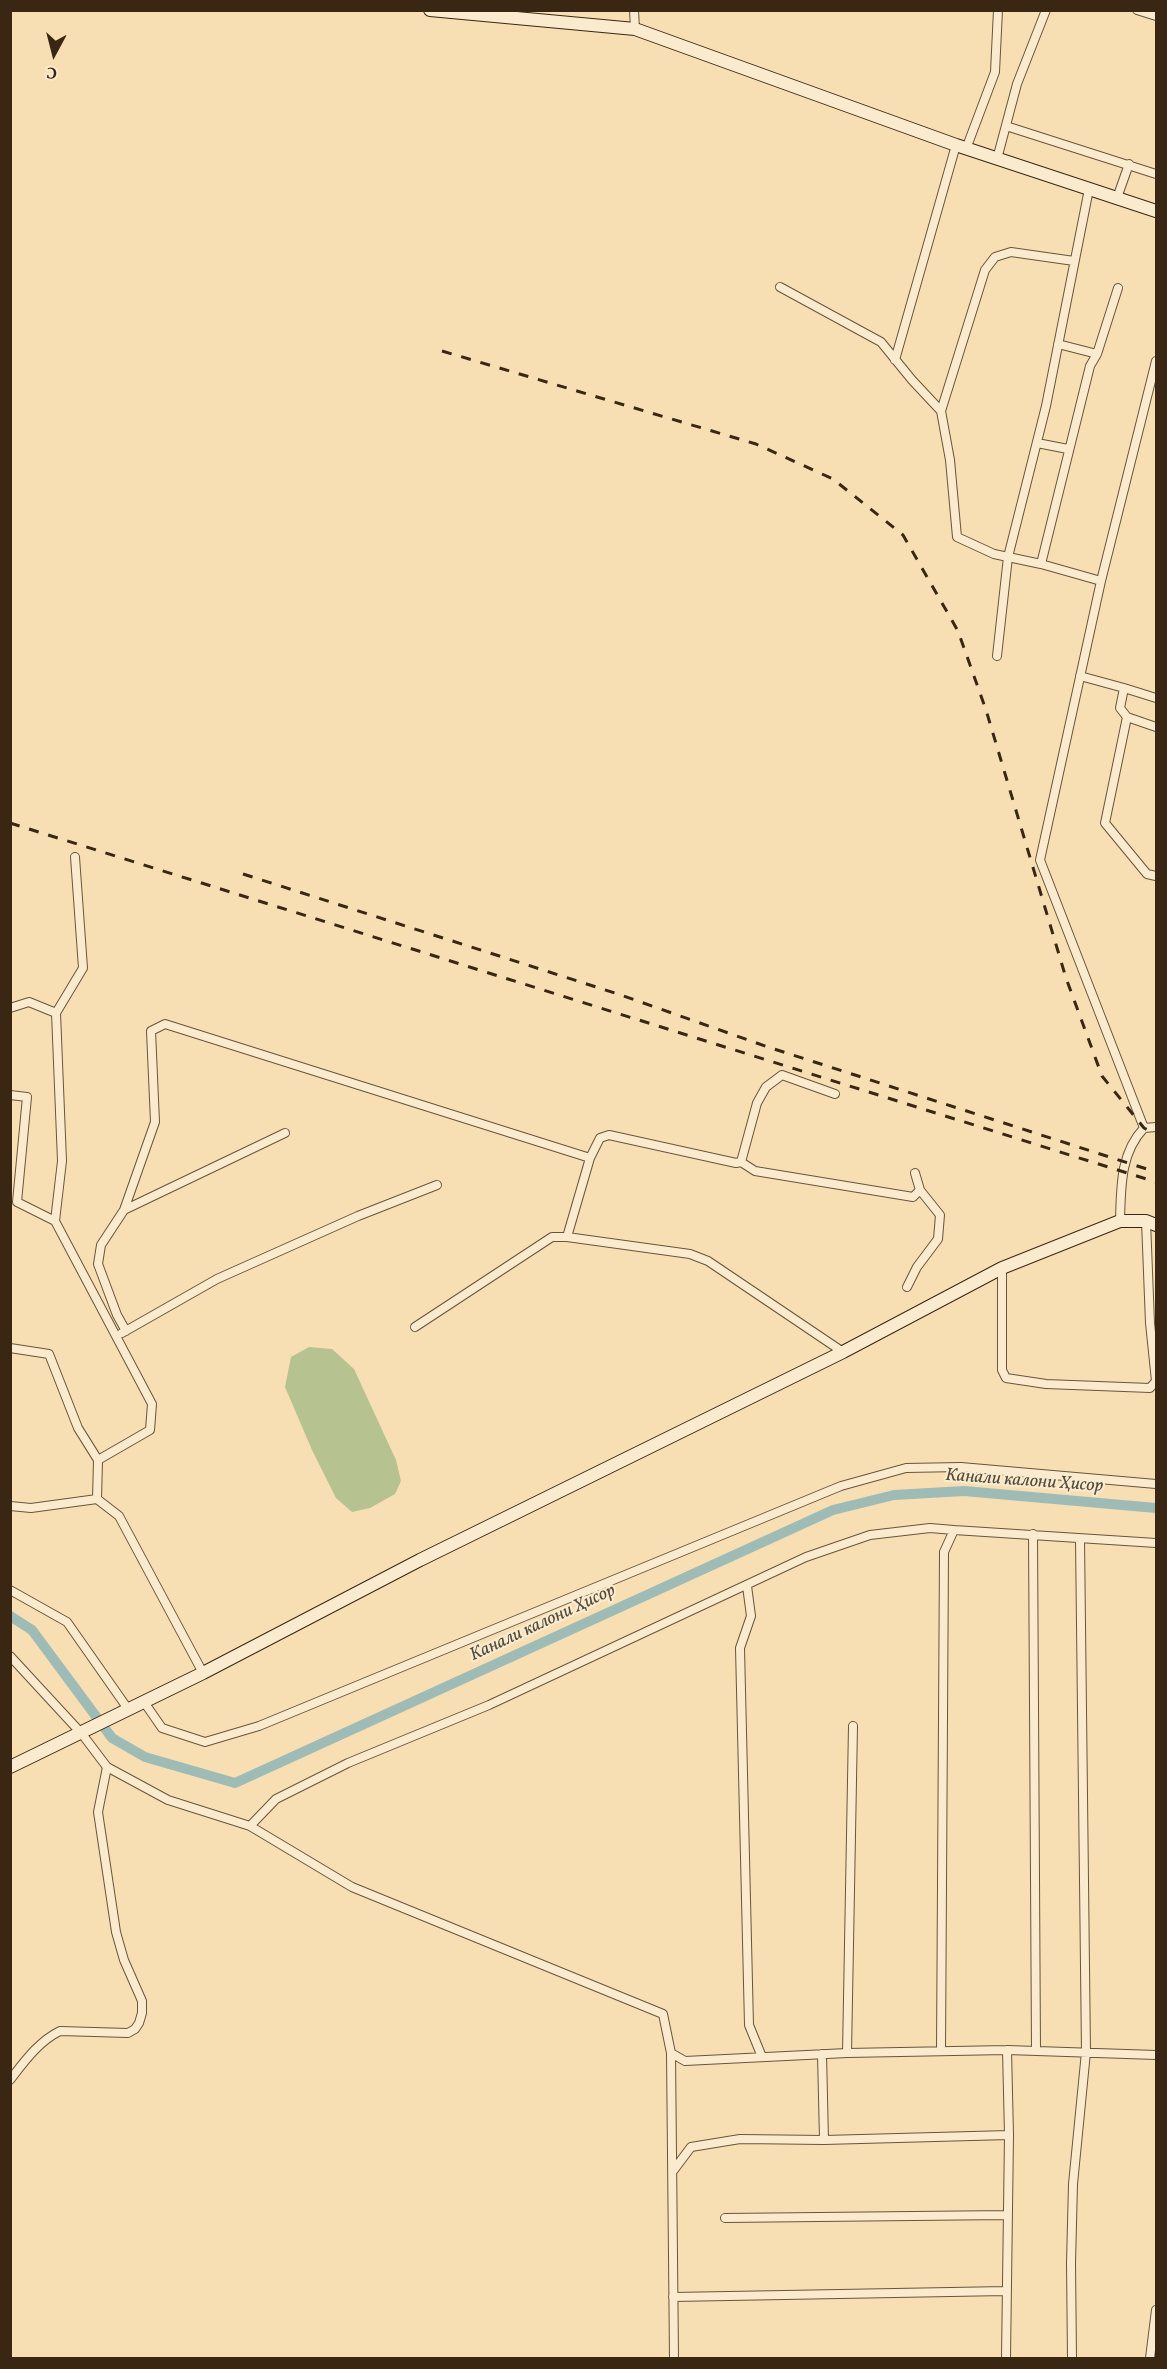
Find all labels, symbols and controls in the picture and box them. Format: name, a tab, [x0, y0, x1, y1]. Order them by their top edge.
north arrow	[24, 24, 84, 84]
text: С	[45, 60, 58, 83]
water label: Канали калони Ҳисор	[944, 1466, 1104, 1498]
water label: Канали калони Ҳисор	[467, 1581, 619, 1667]

